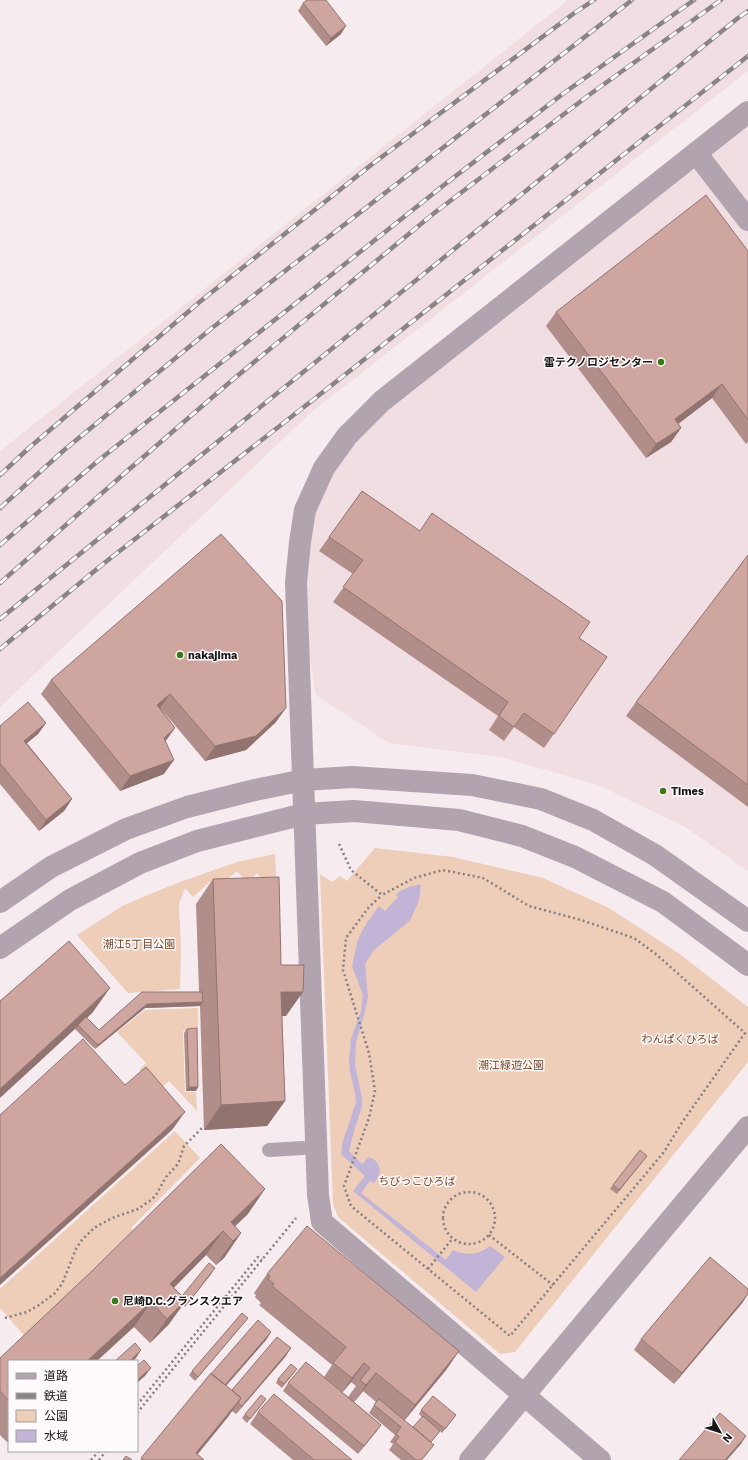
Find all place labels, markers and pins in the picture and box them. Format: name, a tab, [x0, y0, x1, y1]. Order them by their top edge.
place label: 雷テクノロジセンター	[544, 356, 653, 369]
marker: 雷テクノロジセンター	[656, 357, 666, 367]
place label: nakajima	[188, 649, 238, 662]
marker: nakajima	[175, 650, 185, 660]
place label: Times	[671, 785, 704, 798]
marker: Times	[658, 786, 668, 796]
place label: 尼崎D.C.グランスクエア	[123, 1295, 243, 1308]
marker: 尼崎D.C.グランスクエア	[110, 1296, 120, 1306]

